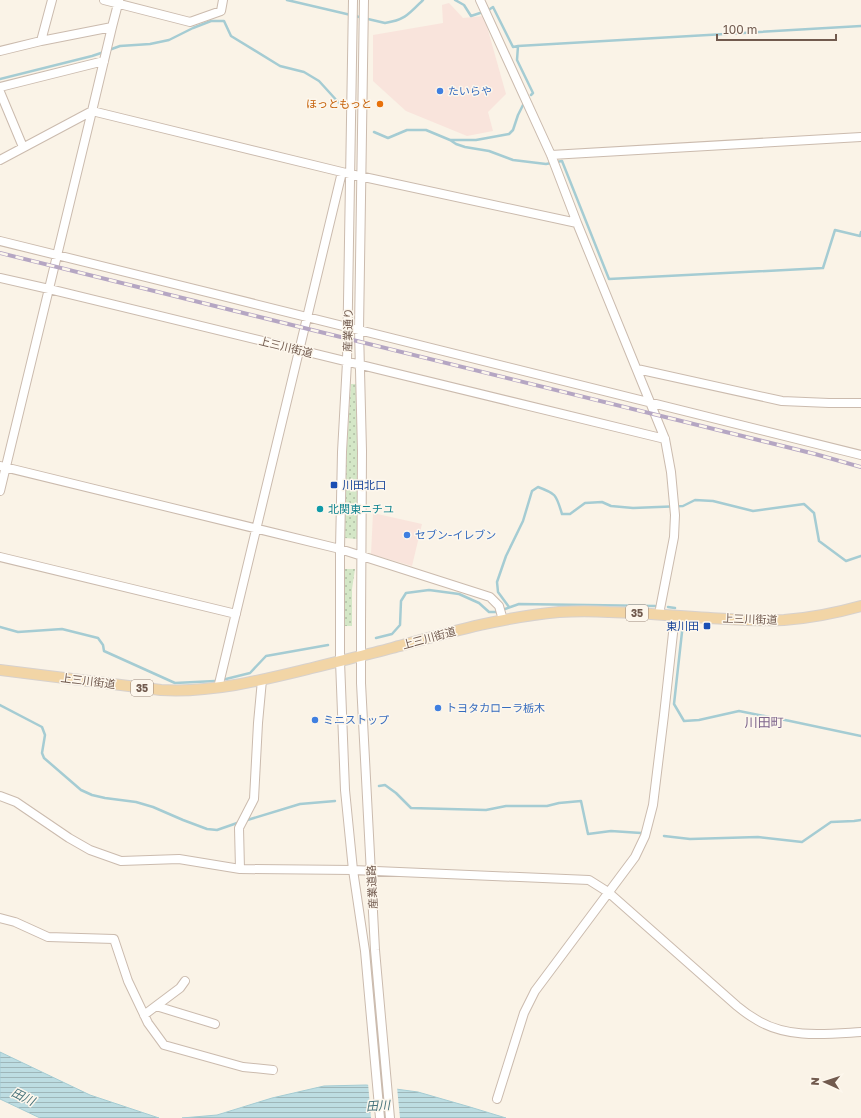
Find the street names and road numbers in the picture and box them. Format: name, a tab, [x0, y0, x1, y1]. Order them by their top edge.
street label: 産業通り	[341, 308, 354, 352]
street label: 上三川街道	[258, 334, 314, 359]
road number: 35	[626, 605, 648, 621]
street label: 上三川街道	[722, 611, 778, 626]
street label: 上三川街道	[401, 624, 457, 651]
street label: 上三川街道	[60, 671, 116, 690]
road number: 35	[131, 680, 153, 696]
street label: 産業道路	[364, 865, 379, 909]

